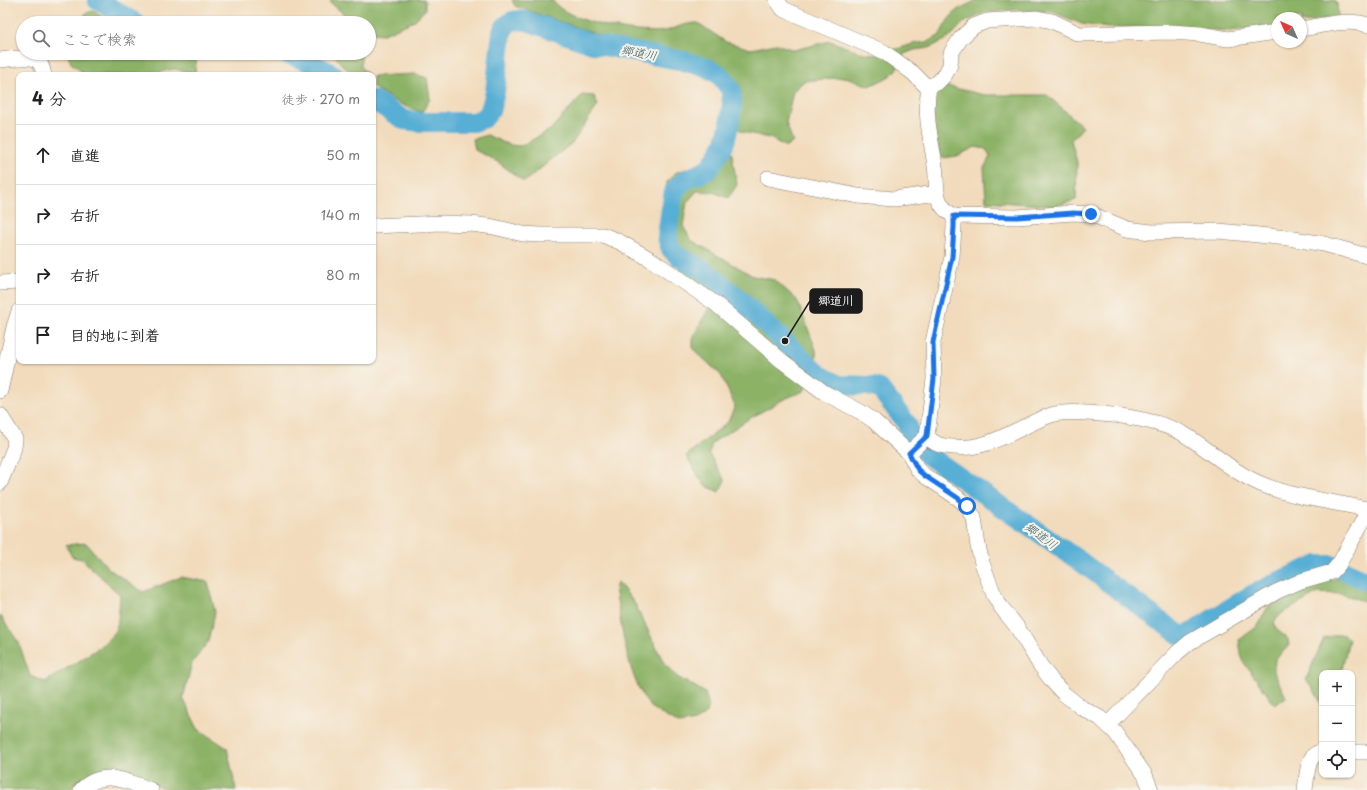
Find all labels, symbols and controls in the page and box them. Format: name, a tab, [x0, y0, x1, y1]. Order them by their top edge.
north arrow	[1271, 12, 1307, 48]
search box	[16, 16, 376, 60]
icon: search	[30, 27, 52, 49]
text: ここで検索	[62, 27, 137, 50]
water label: 郷道川	[620, 40, 659, 64]
text: 4 分	[32, 85, 66, 111]
text: 徒歩 · 270 m	[282, 89, 360, 108]
text: 直進	[70, 143, 100, 166]
icon: ahead	[32, 144, 54, 166]
text: 50 m	[326, 145, 360, 164]
text: 右折	[70, 203, 100, 226]
icon: right	[32, 204, 54, 226]
text: 140 m	[321, 205, 360, 224]
route end	[1082, 205, 1100, 223]
text: 右折	[70, 263, 100, 286]
icon: right	[32, 264, 54, 286]
text: 80 m	[326, 265, 360, 284]
callout: 郷道川	[810, 289, 862, 313]
text: 郷道川	[818, 291, 854, 309]
text: 目的地に到着	[70, 323, 160, 346]
icon: arrive	[32, 324, 54, 346]
route start	[958, 497, 976, 515]
water label: 郷道川	[1022, 517, 1061, 553]
map controls	[1319, 670, 1355, 778]
button: +	[1319, 670, 1355, 706]
button: −	[1319, 706, 1355, 742]
button: locate	[1319, 742, 1355, 778]

